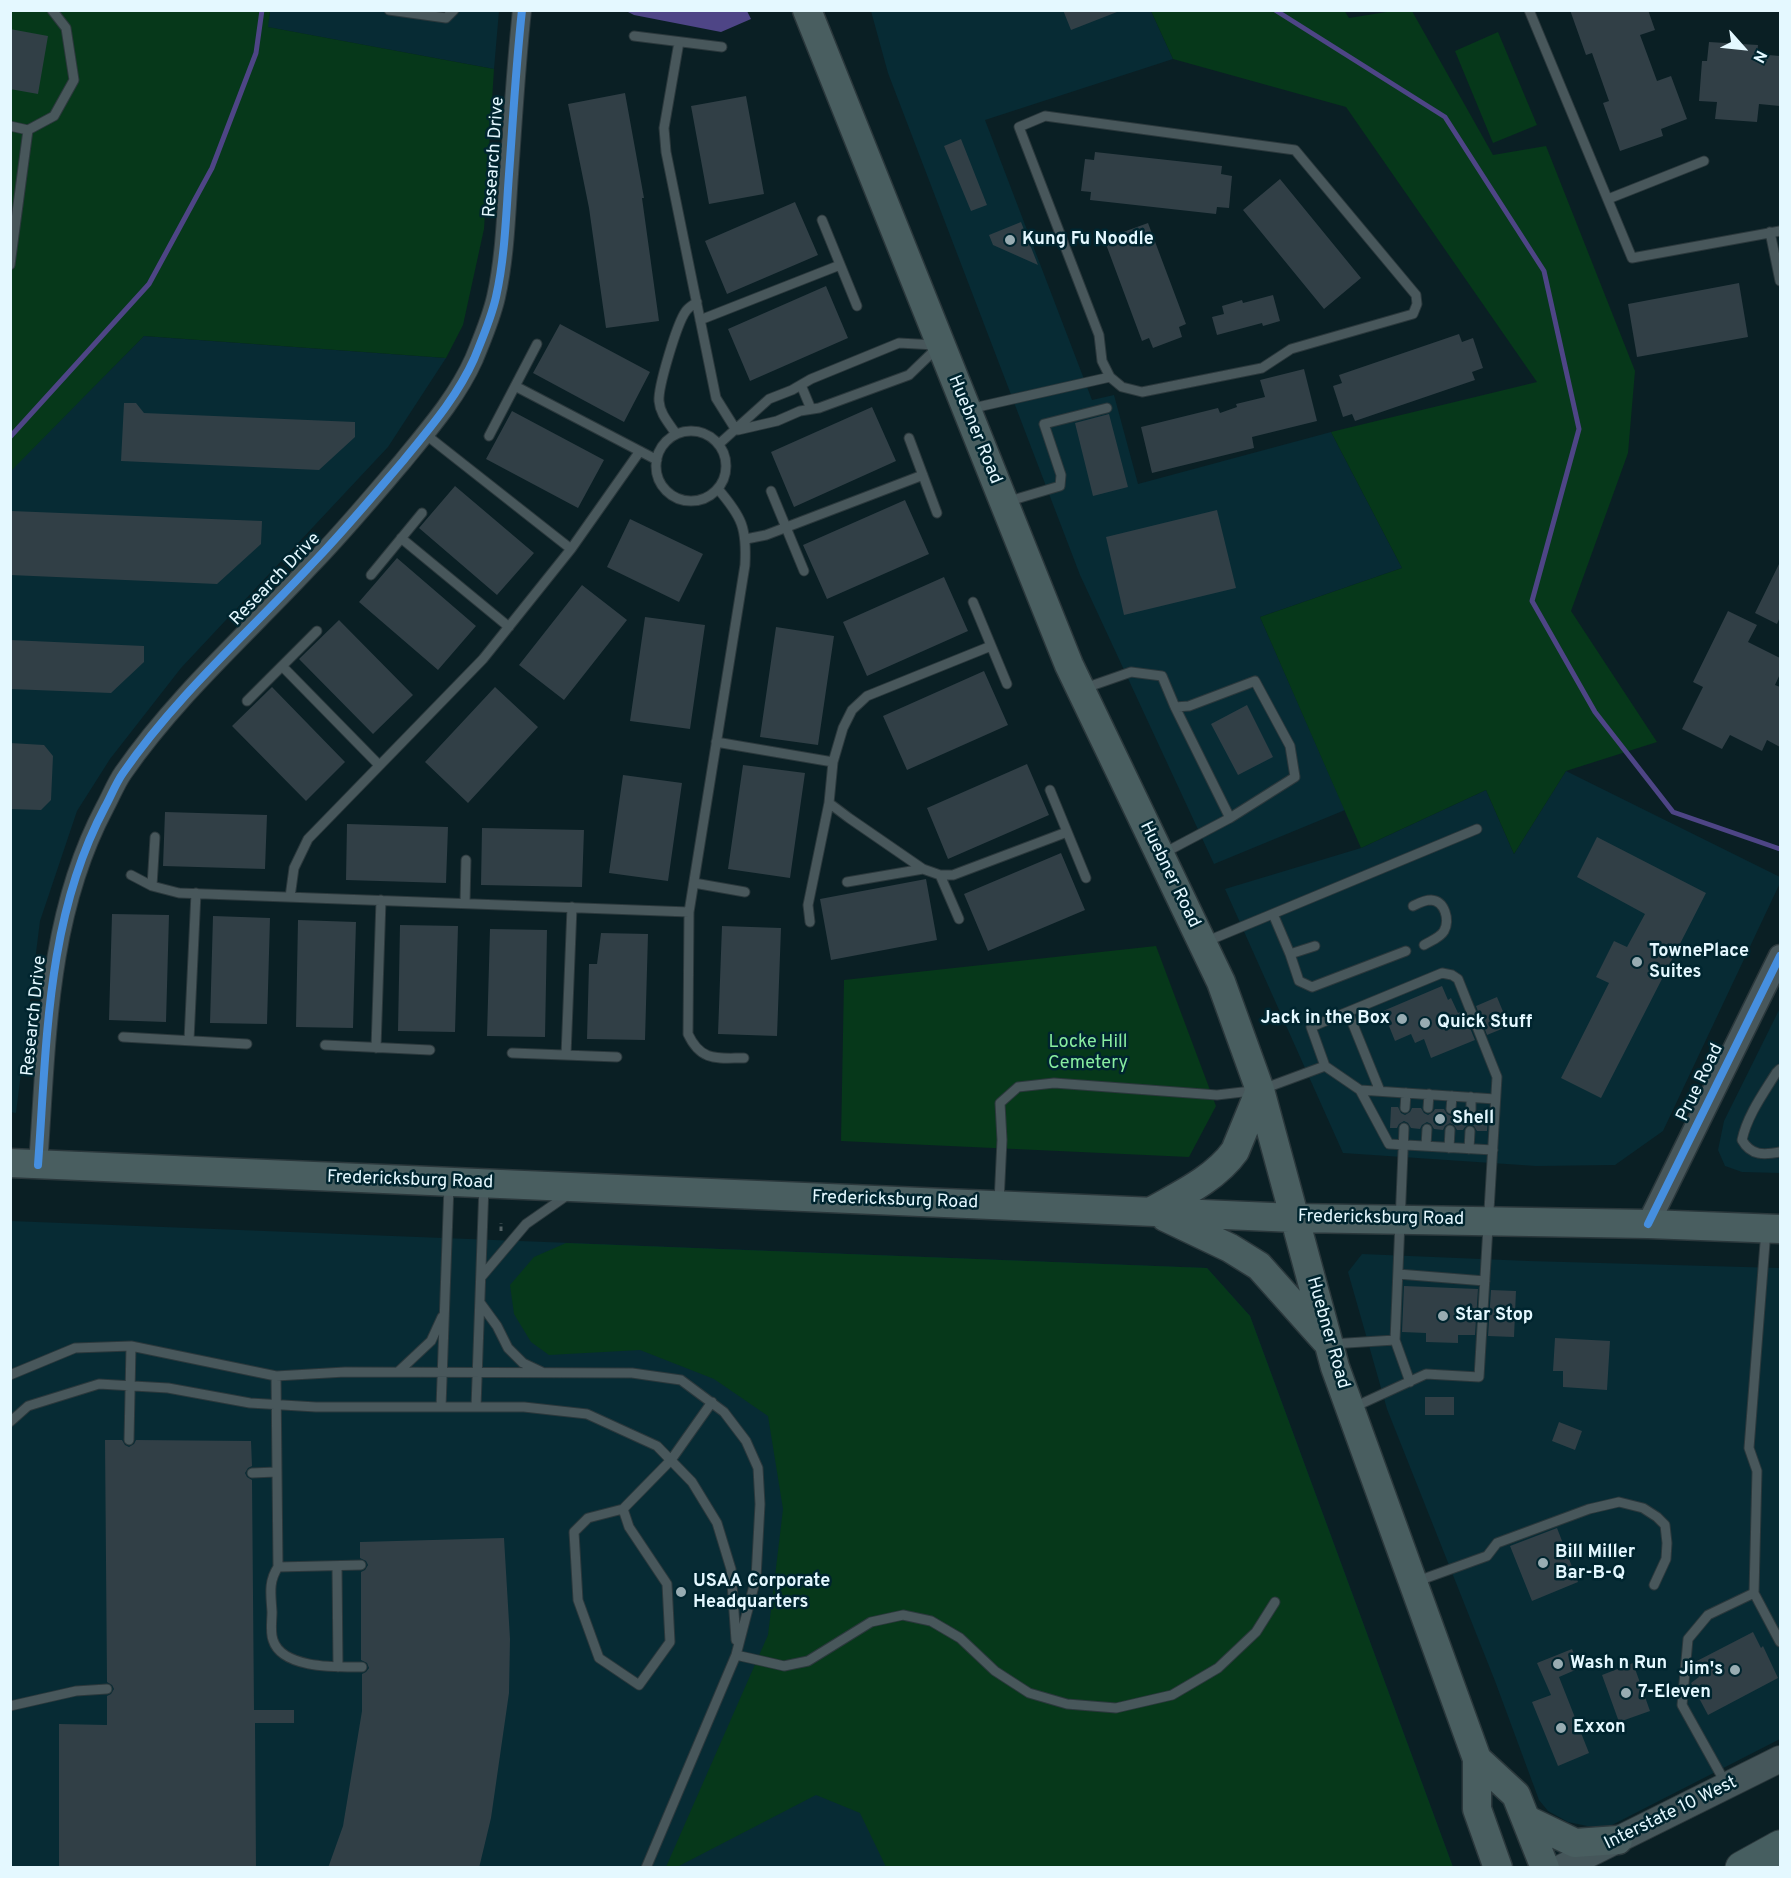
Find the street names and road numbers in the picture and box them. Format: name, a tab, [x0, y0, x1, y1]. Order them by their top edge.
street label: Research Drive	[480, 96, 510, 218]
street label: Huebner Road	[942, 372, 1006, 488]
street label: Research Drive	[226, 529, 326, 631]
street label: Huebner Road	[1134, 818, 1204, 932]
street label: Research Drive	[18, 955, 52, 1077]
street label: Prue Road	[1673, 1041, 1729, 1125]
street label: Fredericksburg Road	[326, 1167, 494, 1195]
street label: Fredericksburg Road	[811, 1187, 979, 1215]
street label: Fredericksburg Road	[1298, 1207, 1464, 1231]
street label: Huebner Road	[1301, 1274, 1353, 1392]
street label: Interstate 10 West	[1601, 1773, 1741, 1855]

